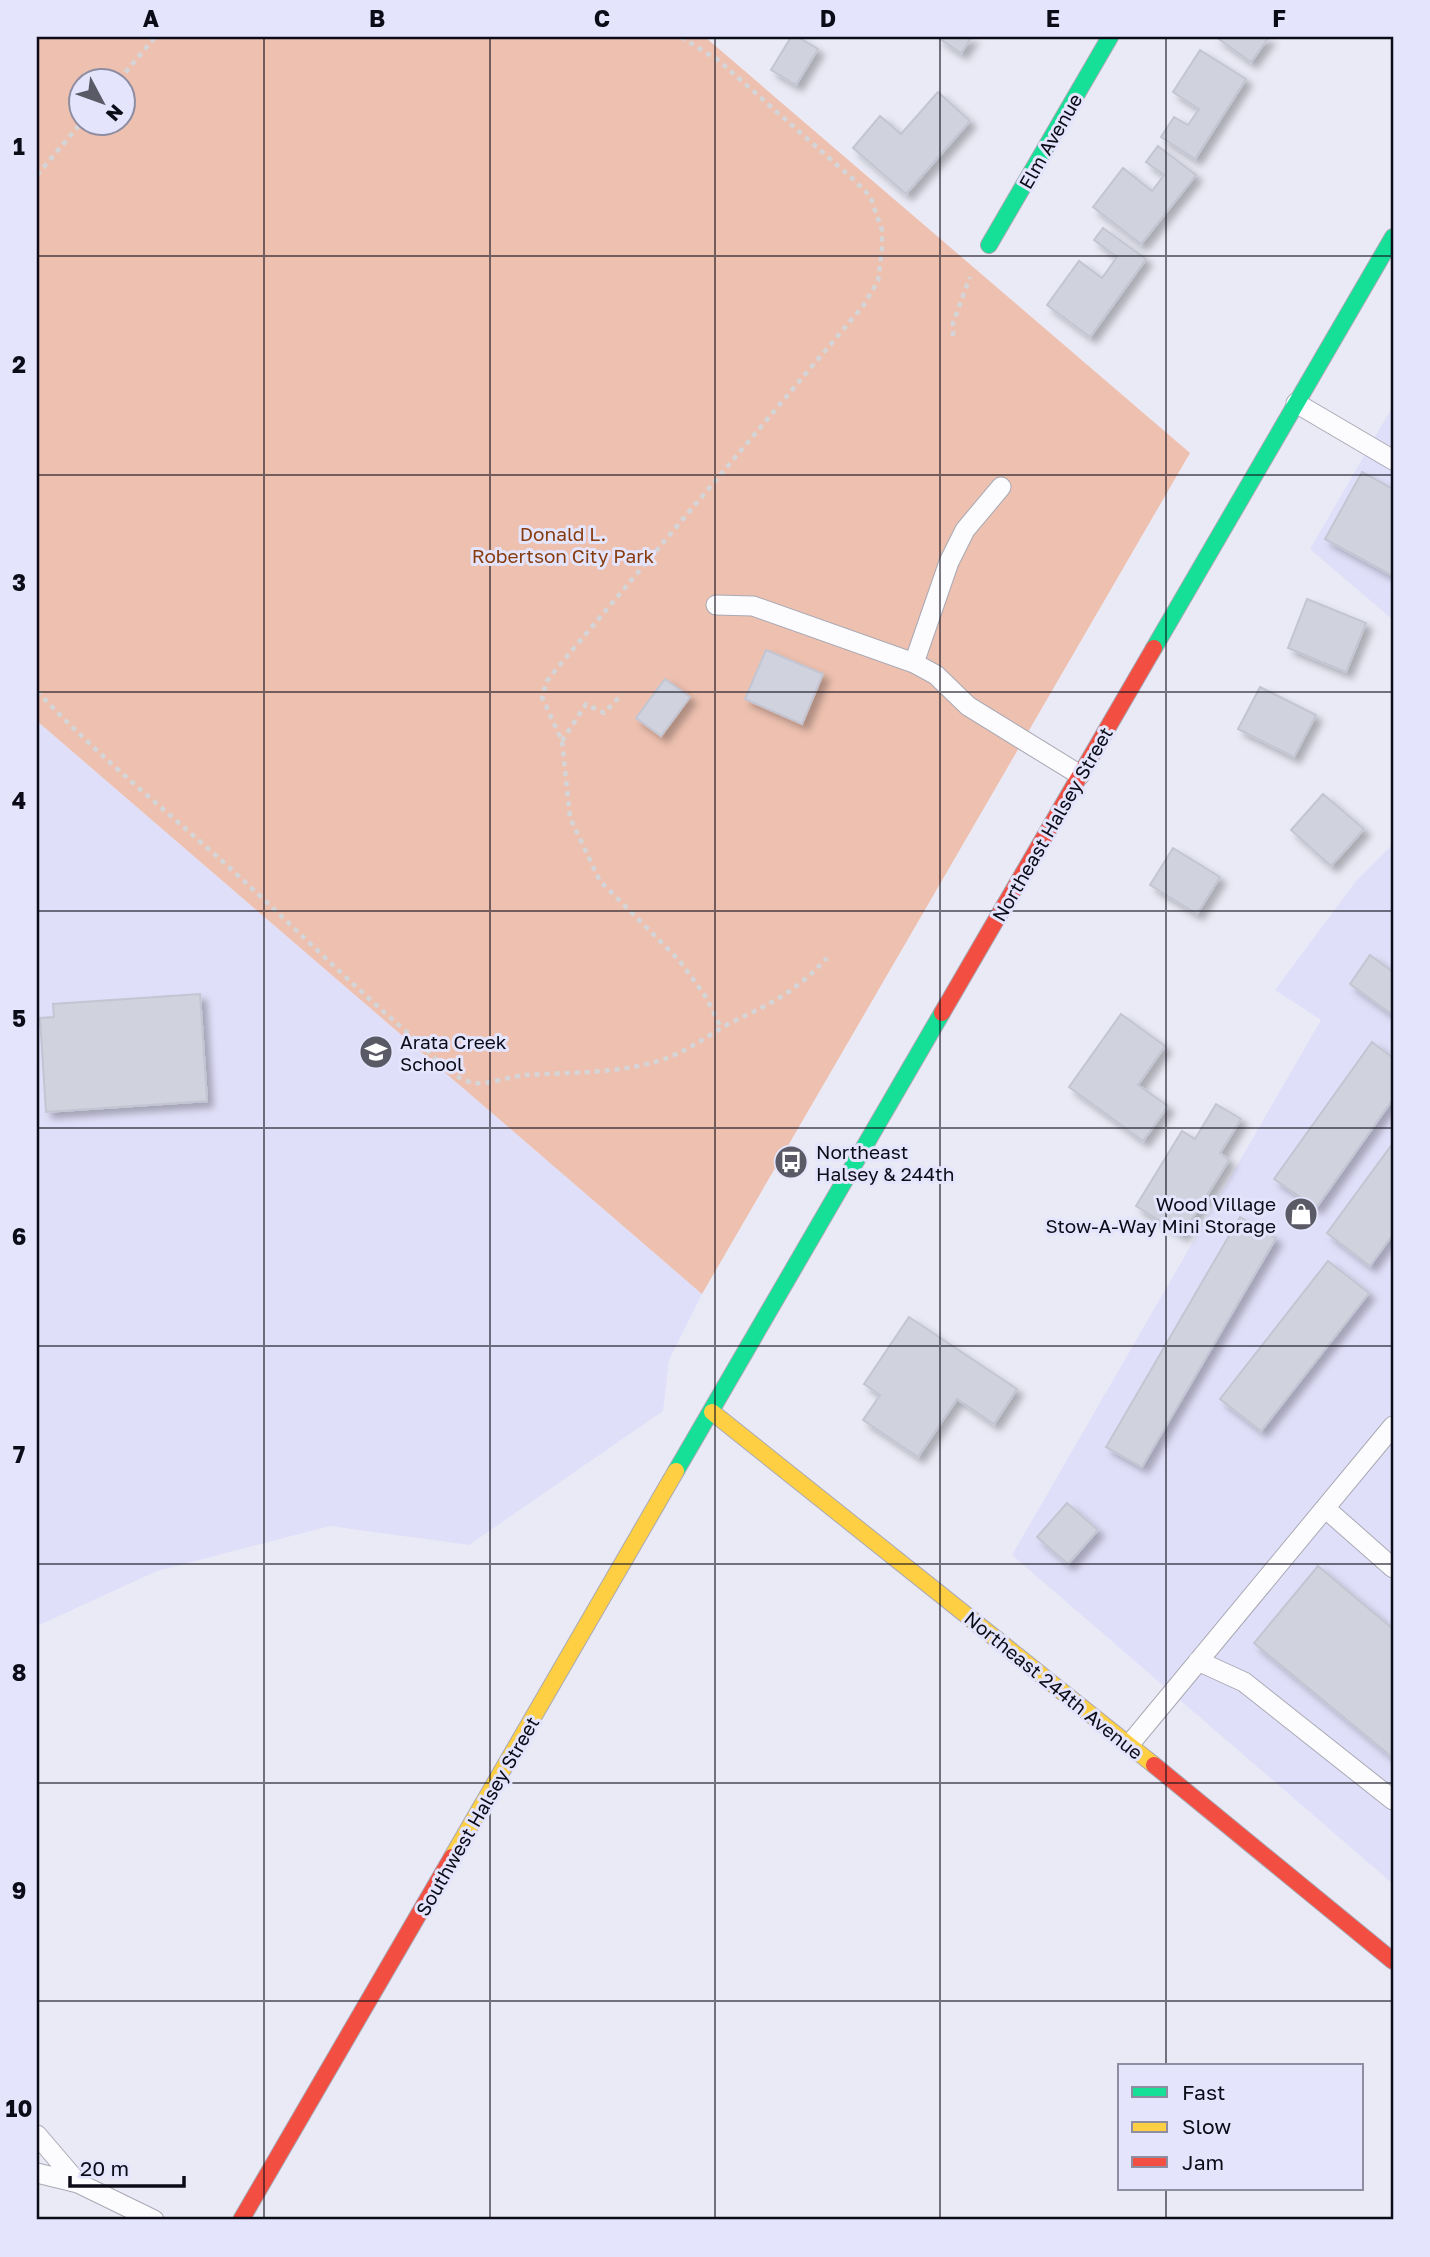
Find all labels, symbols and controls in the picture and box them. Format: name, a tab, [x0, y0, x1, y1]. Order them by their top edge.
text: A	[143, 4, 160, 32]
text: B	[369, 4, 385, 32]
text: C	[594, 4, 610, 32]
text: D	[820, 4, 836, 32]
text: E	[1046, 4, 1060, 32]
text: F	[1272, 4, 1286, 32]
north arrow	[66, 66, 136, 136]
street label: Elm Avenue	[1013, 89, 1087, 193]
text: N	[102, 100, 129, 126]
text: 1	[13, 132, 25, 160]
text: 2	[12, 350, 26, 378]
park label: Donald L. Robertson City Park	[472, 522, 655, 567]
text: 3	[12, 568, 26, 596]
street label: Northeast Halsey Street	[987, 723, 1117, 925]
text: 4	[12, 786, 26, 814]
text: 5	[12, 1004, 26, 1032]
place label: Arata Creek School	[400, 1030, 507, 1075]
school or university icon: Arata Creek School	[357, 1033, 395, 1071]
place label: Northeast Halsey & 244th	[816, 1140, 954, 1185]
bus stop icon: Northeast Halsey & 244th	[772, 1143, 810, 1181]
place label: Wood Village Stow-A-Way Mini Storage	[1045, 1192, 1276, 1237]
shop icon: Wood Village Stow-A-Way Mini Storage	[1282, 1195, 1320, 1233]
text: 6	[12, 1222, 26, 1250]
text: 7	[13, 1440, 25, 1468]
street label: Northeast 244th Avenue	[960, 1606, 1148, 1764]
text: 8	[12, 1658, 26, 1686]
street label: Southwest Halsey Street	[410, 1712, 544, 1920]
text: 9	[12, 1876, 26, 1904]
legend	[1118, 2064, 1364, 2190]
text: Fast	[1182, 2079, 1225, 2105]
text: 10	[6, 2094, 32, 2122]
text: Slow	[1182, 2113, 1231, 2139]
scale bar	[70, 2145, 184, 2189]
text: Jam	[1182, 2149, 1224, 2175]
text: 20 m	[80, 2155, 129, 2181]

